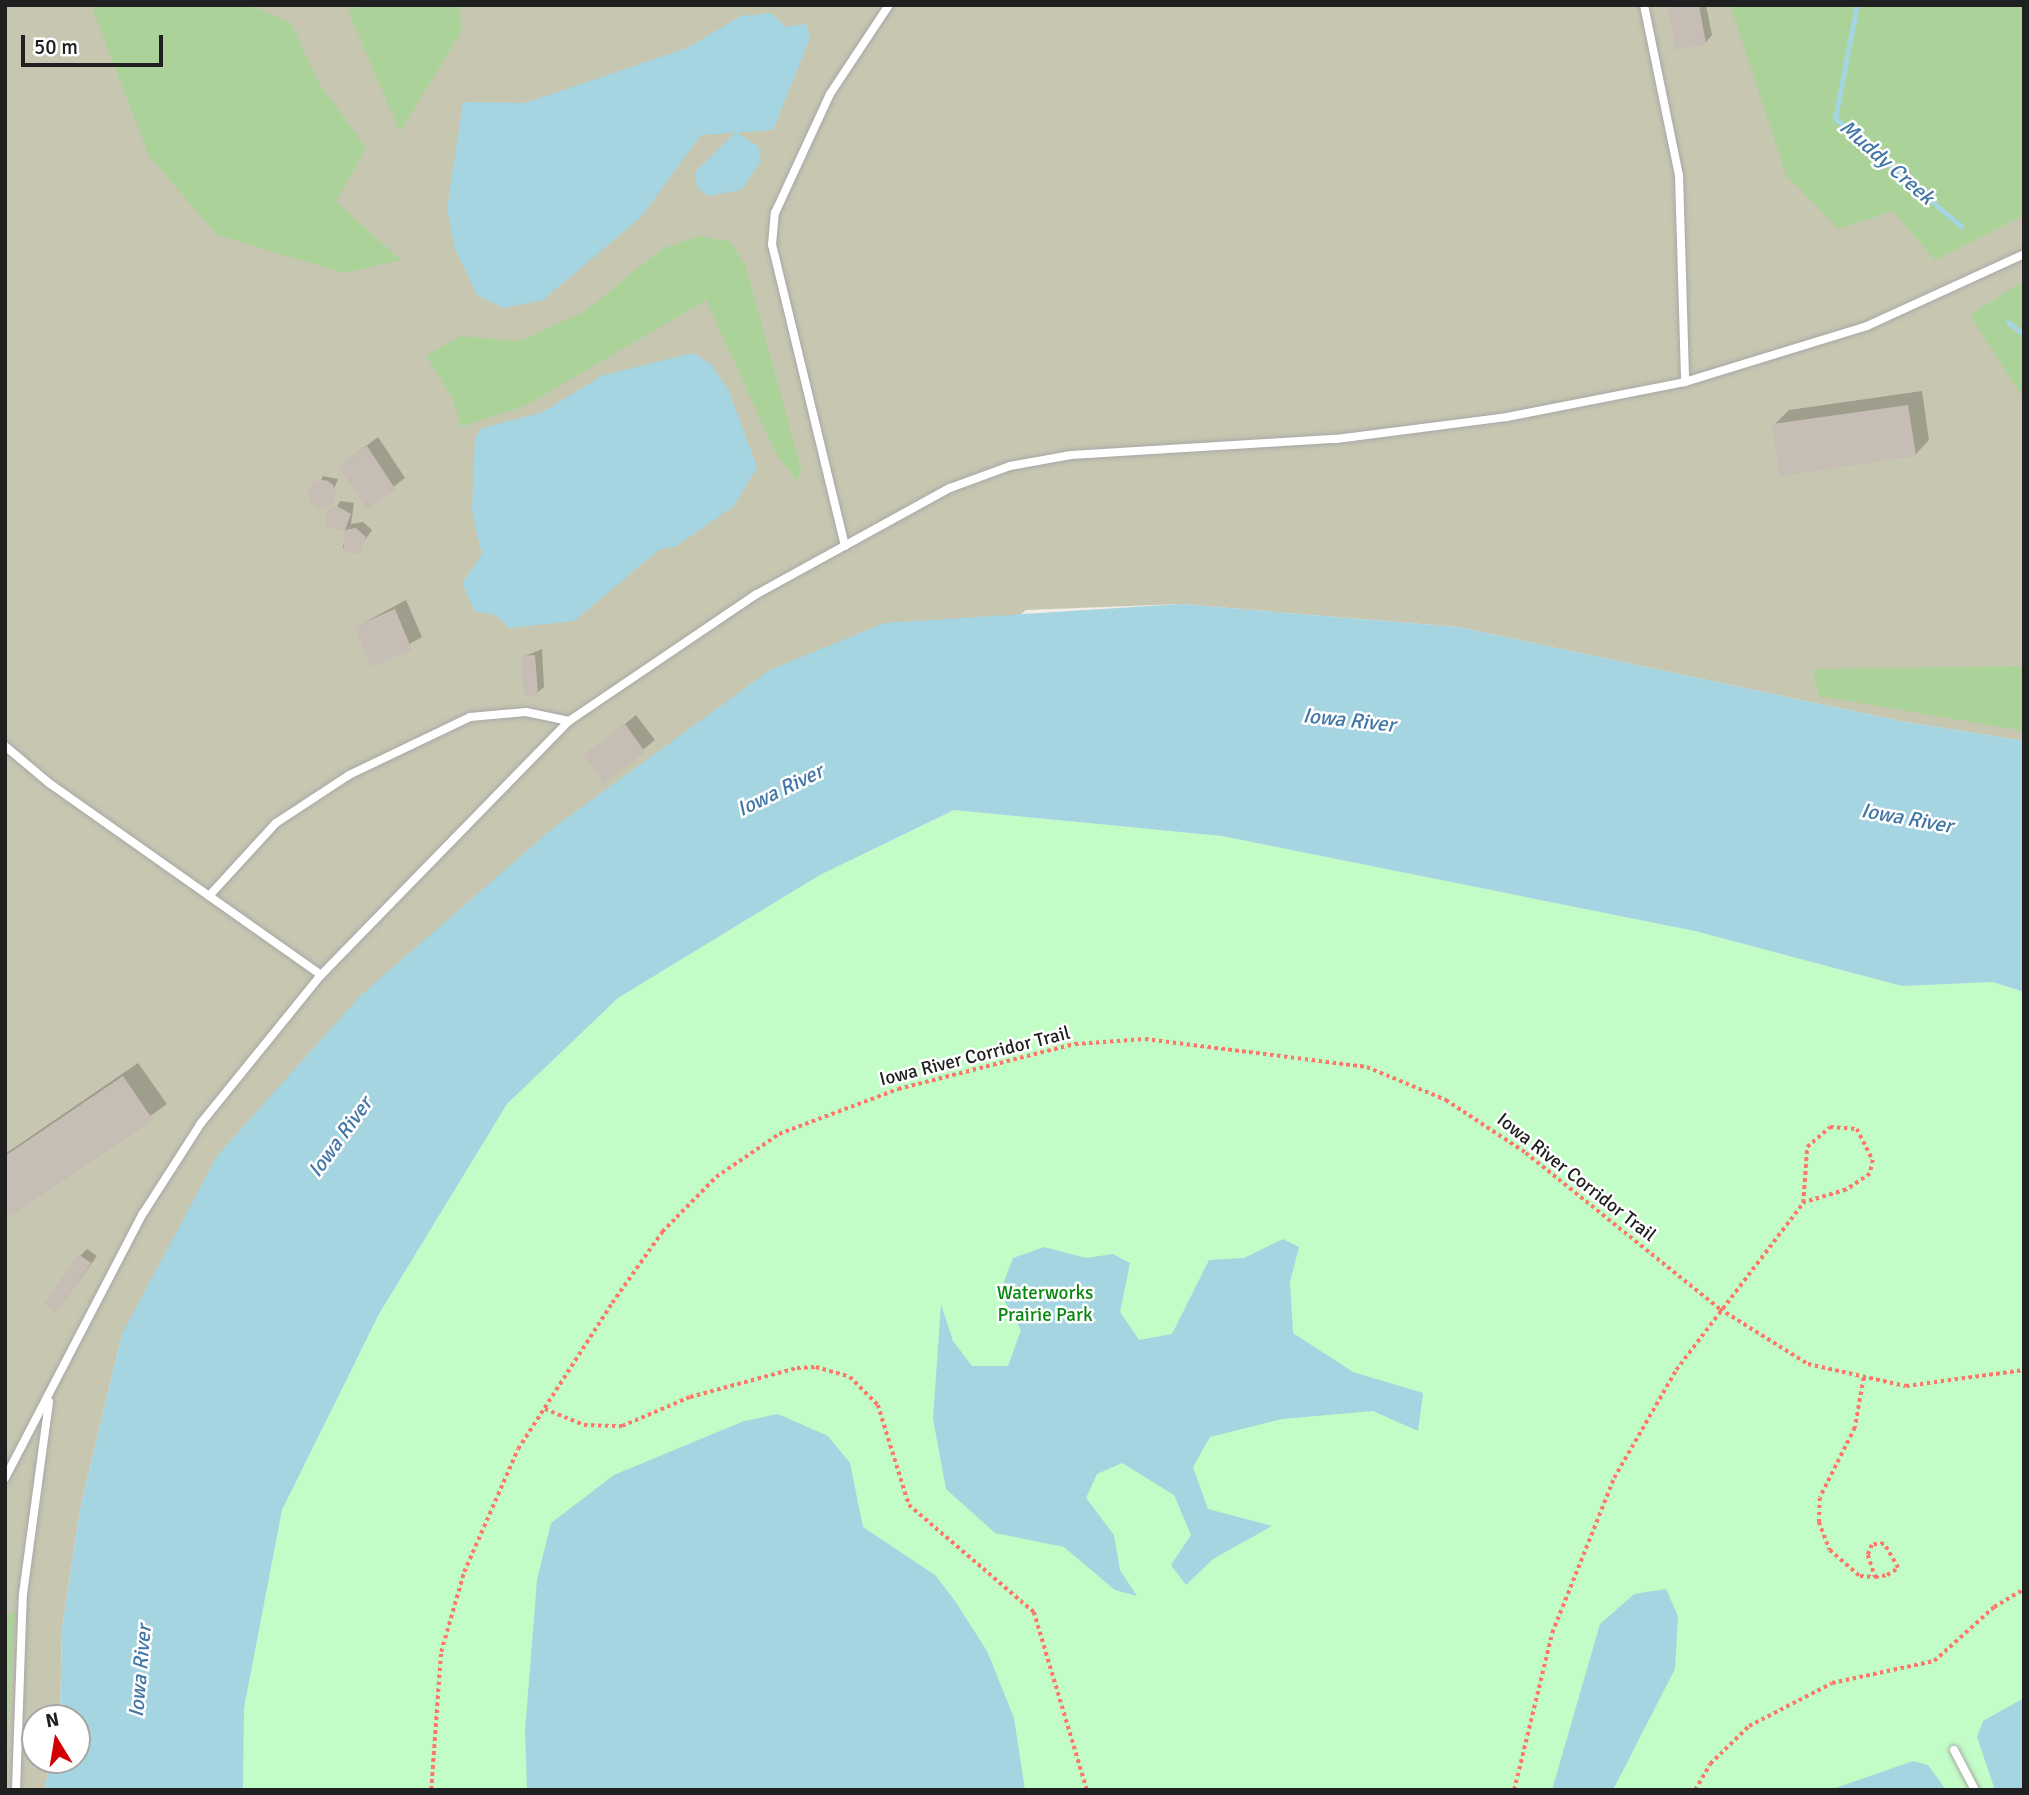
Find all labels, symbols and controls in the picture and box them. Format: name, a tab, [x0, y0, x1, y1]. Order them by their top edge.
scale bar	[24, 21, 166, 65]
text: 50 m	[34, 34, 78, 60]
water label: Muddy Creek	[1835, 114, 1939, 210]
water label: Iowa River	[1302, 703, 1396, 737]
water label: Iowa River	[733, 758, 827, 822]
water label: Iowa River	[1859, 798, 1955, 838]
street label: Iowa River Corridor Trail	[877, 1022, 1073, 1092]
water label: Iowa River	[303, 1092, 377, 1182]
street label: Iowa River Corridor Trail	[1492, 1109, 1660, 1247]
park label: Waterworks Prairie Park	[997, 1283, 1093, 1327]
water label: Iowa River	[123, 1624, 157, 1718]
north arrow	[21, 1704, 91, 1774]
text: N	[44, 1707, 61, 1733]

